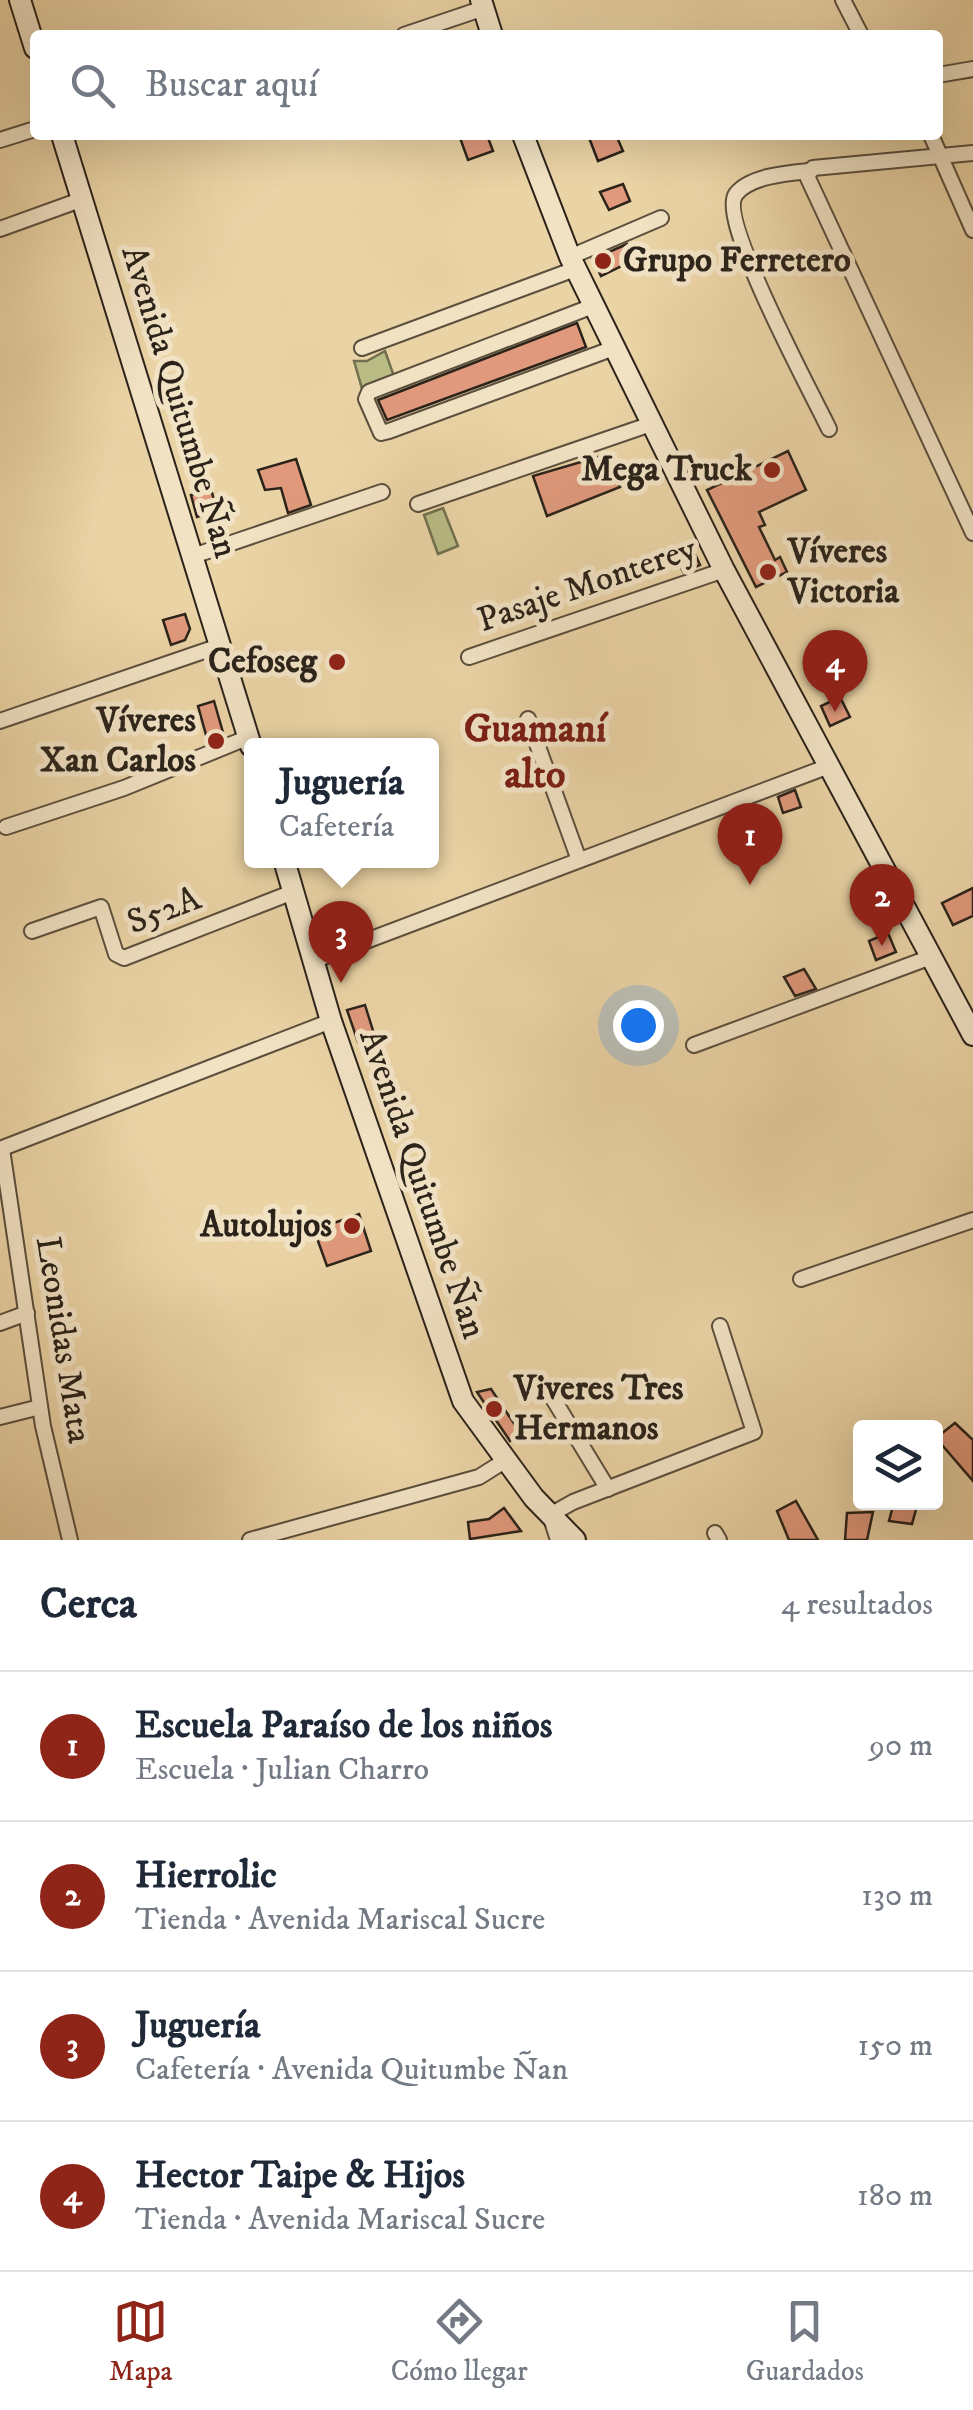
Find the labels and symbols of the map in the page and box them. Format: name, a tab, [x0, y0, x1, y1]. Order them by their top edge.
place label: Grupo Ferretero	[623, 239, 851, 283]
street label: Avenida Quitumbe Ñan	[111, 240, 248, 563]
marker: Grupo Ferretero	[592, 250, 614, 272]
place label: Mega Truck	[581, 448, 753, 492]
marker: Mega Truck	[761, 459, 783, 481]
street label: Pasaje Monterey	[472, 527, 703, 643]
place label: Víveres Victoria	[786, 530, 900, 614]
marker: Víveres Victoria	[757, 561, 779, 583]
pin: 4	[802, 630, 868, 712]
place label: Cefoseg	[208, 640, 318, 684]
marker: Cefoseg	[326, 651, 348, 673]
place label: Víveres Xan Carlos	[40, 699, 196, 783]
district label: Guamaní alto	[464, 705, 609, 801]
marker: Víveres Xan Carlos	[205, 730, 227, 752]
pin: 1	[718, 802, 782, 885]
pin: 2	[850, 864, 914, 946]
street label: S52A	[121, 877, 208, 945]
pin: 3	[308, 900, 374, 983]
your location	[613, 1000, 664, 1051]
street label: Avenida Quitumbe Ñan	[348, 1023, 496, 1344]
place label: Autolujos	[199, 1204, 332, 1248]
marker: Autolujos	[341, 1215, 363, 1237]
street label: Leonidas Mata	[25, 1234, 101, 1447]
place label: Viveres Tres Hermanos	[512, 1367, 684, 1451]
marker: Viveres Tres Hermanos	[483, 1398, 505, 1420]

